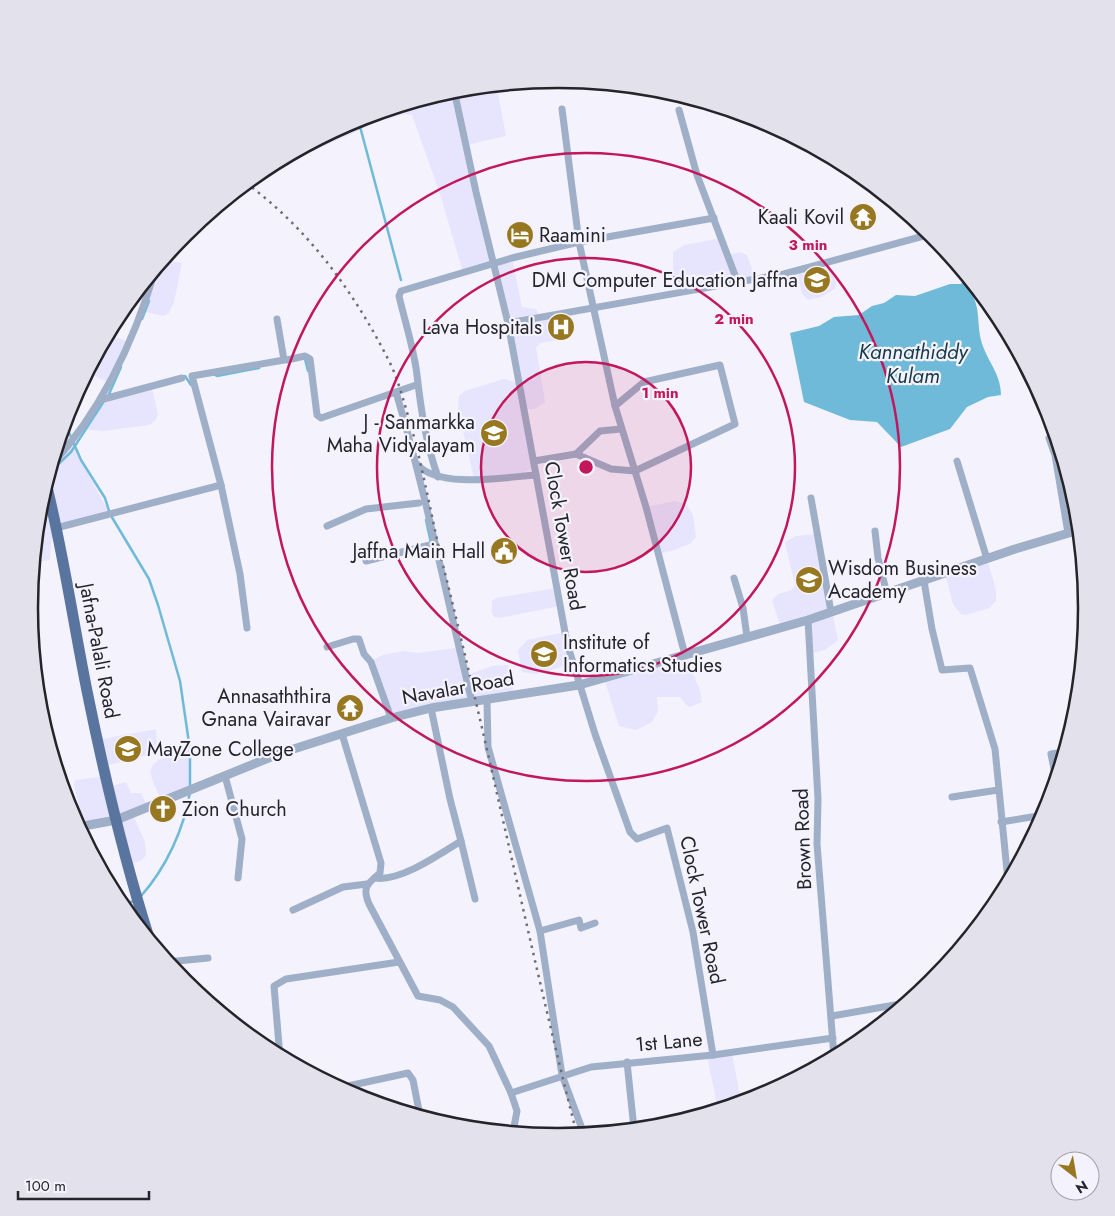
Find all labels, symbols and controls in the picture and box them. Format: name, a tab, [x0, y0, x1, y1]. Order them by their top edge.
temple icon: Kaali Kovil	[848, 202, 878, 232]
place label: Kaali Kovil	[758, 203, 844, 232]
hotel icon: Raamini	[505, 220, 535, 250]
place label: Raamini	[539, 221, 606, 250]
text: 3 min	[789, 234, 827, 256]
school or university icon: DMI Computer Education Jaffna	[802, 265, 832, 295]
place label: DMI Computer Education Jaffna	[532, 266, 798, 295]
text: 2 min	[714, 308, 754, 330]
hospital icon: Lava Hospitals	[546, 312, 576, 342]
place label: Lava Hospitals	[422, 313, 542, 342]
water label: Kannathiddy Kulam	[858, 337, 970, 391]
text: 1 min	[641, 382, 679, 404]
place label: J - Sanmarkka Maha Vidyalayam	[327, 408, 475, 460]
school or university icon: J - Sanmarkka Maha Vidyalayam	[479, 418, 509, 448]
centre of rings	[577, 458, 595, 476]
street label: Clock Tower Road	[537, 459, 591, 613]
public building icon: Jaffna Main Hall	[489, 536, 519, 566]
place label: Jaffna Main Hall	[349, 537, 485, 566]
place label: Wisdom Business Academy	[828, 554, 977, 606]
school or university icon: Wisdom Business Academy	[794, 565, 824, 595]
street label: Jafna-Palali Road	[71, 578, 126, 721]
place label: Institute of Informatics Studies	[563, 628, 722, 680]
school or university icon: Institute of Informatics Studies	[529, 639, 559, 669]
street label: Navalar Road	[400, 664, 516, 712]
place label: Annasaththira Gnana Vairavar	[202, 682, 331, 734]
temple icon: Annasaththira Gnana Vairavar	[335, 693, 365, 723]
school or university icon: MayZone College	[113, 734, 143, 764]
place label: MayZone College	[147, 735, 294, 764]
street label: Brown Road	[787, 788, 819, 890]
church icon: Zion Church	[148, 794, 178, 824]
place label: Zion Church	[182, 795, 287, 824]
street label: Clock Tower Road	[672, 833, 732, 987]
street label: 1st Lane	[634, 1025, 704, 1059]
north arrow	[1050, 1151, 1100, 1201]
scale bar	[18, 1168, 149, 1200]
text: 100 m	[25, 1175, 66, 1197]
text: N	[1072, 1176, 1092, 1199]

